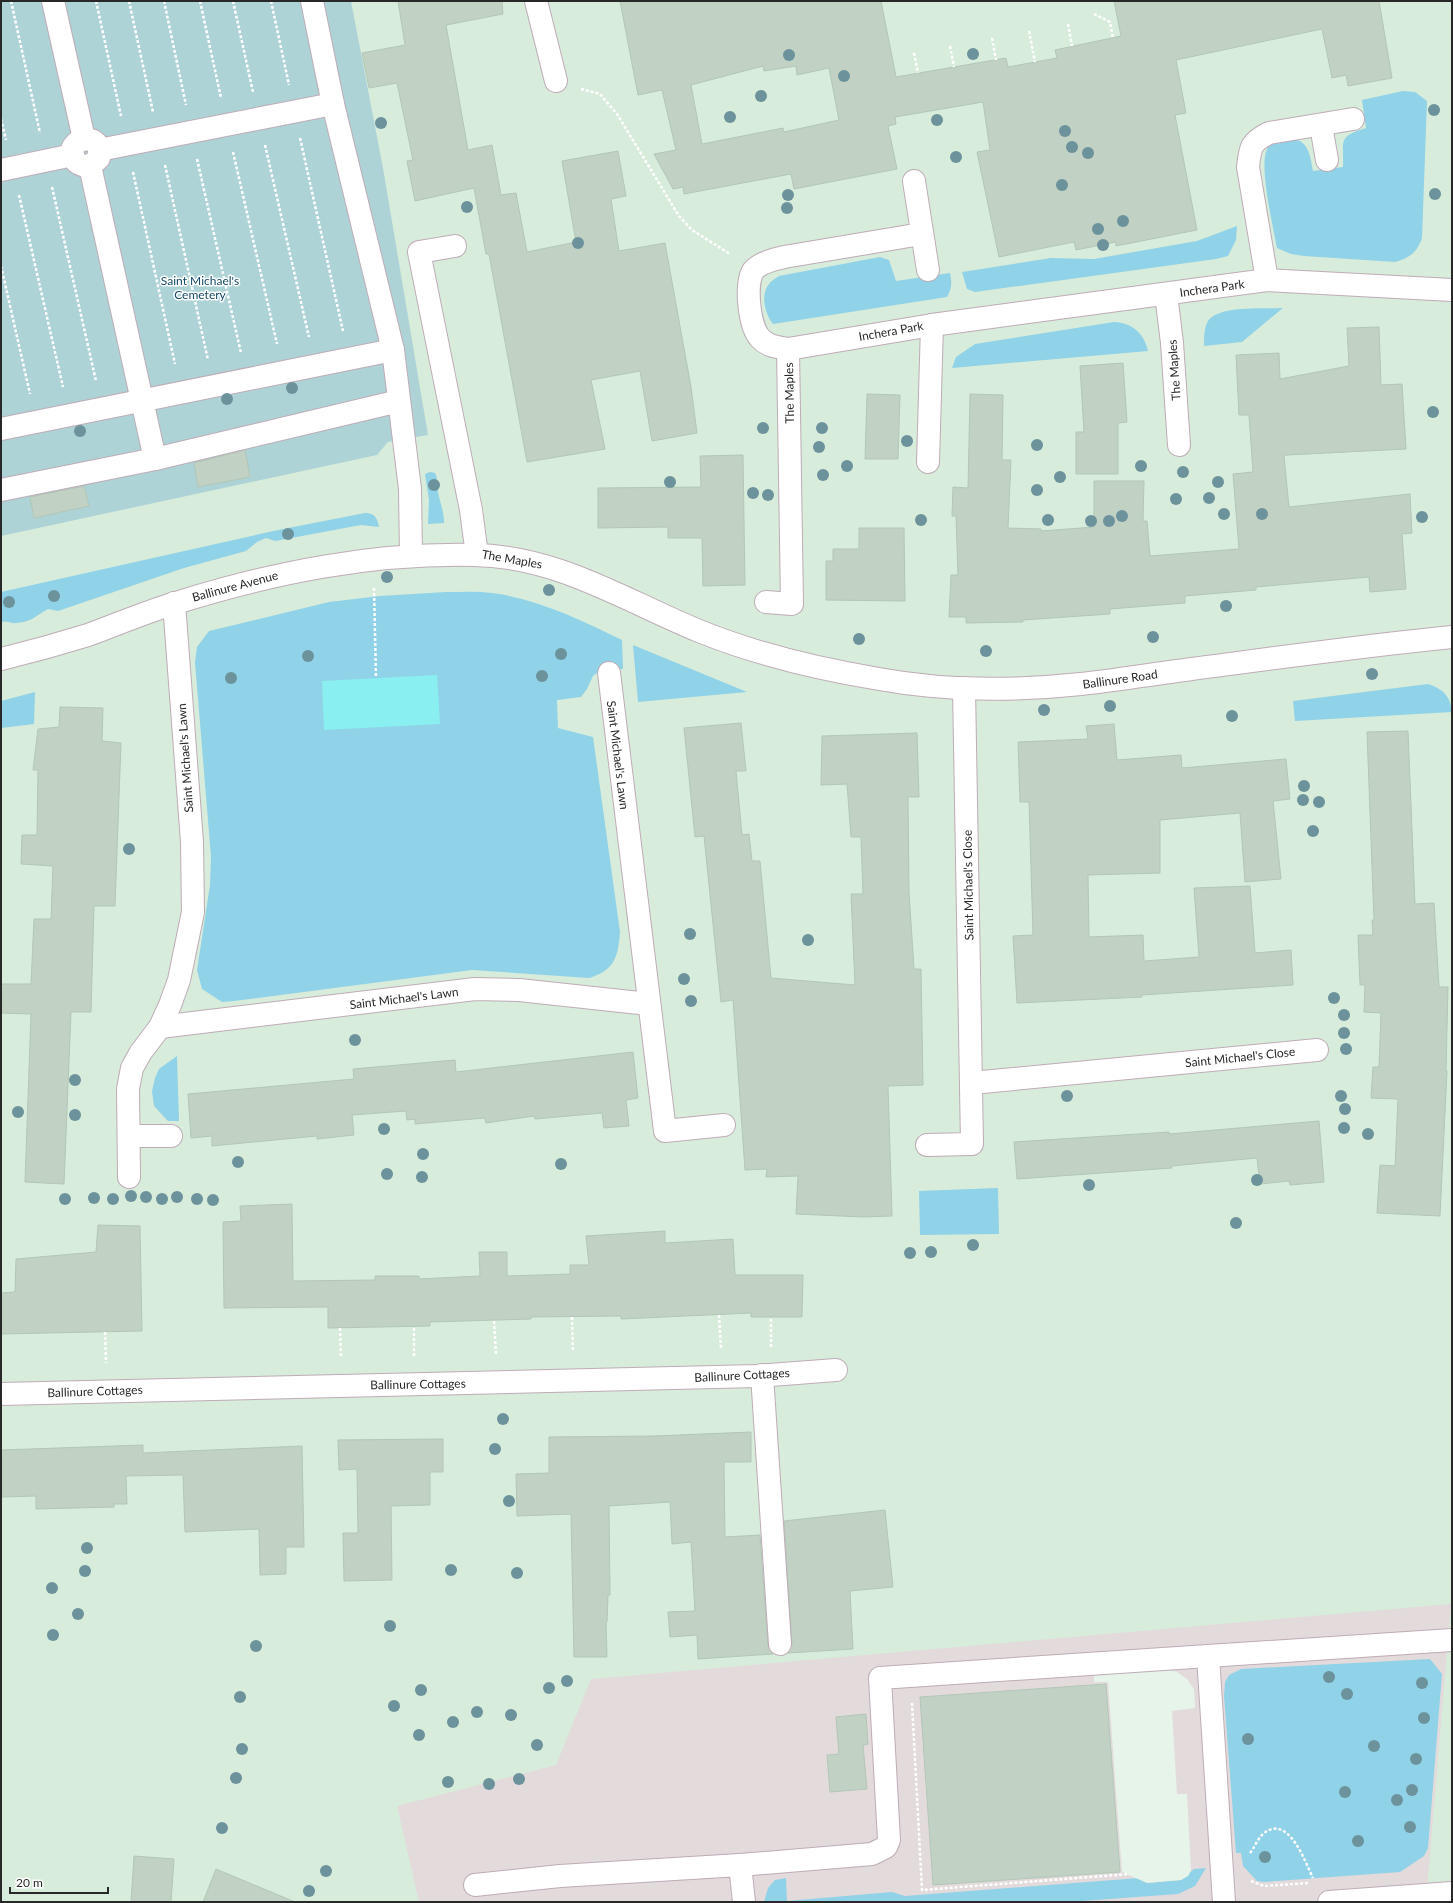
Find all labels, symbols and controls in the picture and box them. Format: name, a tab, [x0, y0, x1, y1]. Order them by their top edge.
park label: Saint Michael's Cemetery	[161, 273, 239, 302]
street label: Inchera Park	[1179, 276, 1246, 300]
street label: Inchera Park	[857, 318, 925, 344]
street label: The Maples	[1164, 339, 1184, 401]
street label: The Maples	[781, 362, 797, 424]
street label: The Maples	[481, 546, 543, 572]
street label: Ballinure Avenue	[190, 567, 280, 605]
street label: Ballinure Road	[1081, 666, 1159, 692]
street label: Saint Michael's Lawn	[604, 700, 632, 810]
street label: Saint Michael's Lawn	[174, 703, 196, 813]
street label: Saint Michael's Close	[960, 830, 976, 940]
street label: Saint Michael's Lawn	[349, 984, 459, 1012]
street label: Saint Michael's Close	[1184, 1044, 1296, 1070]
street label: Ballinure Cottages	[694, 1365, 790, 1385]
street label: Ballinure Cottages	[370, 1376, 466, 1392]
street label: Ballinure Cottages	[47, 1382, 143, 1400]
scale bar	[10, 1869, 108, 1895]
text: 20 m	[16, 1875, 43, 1890]

